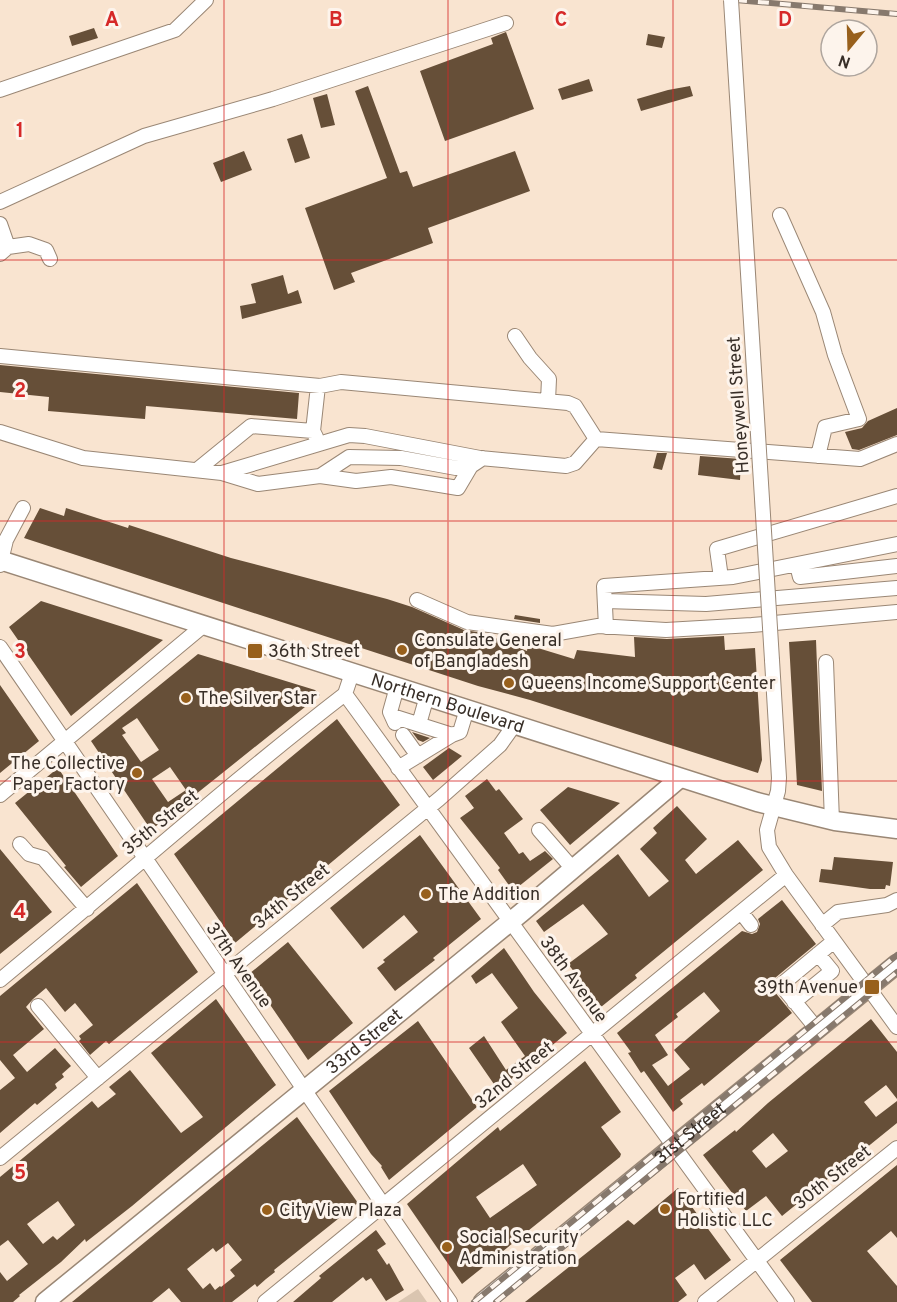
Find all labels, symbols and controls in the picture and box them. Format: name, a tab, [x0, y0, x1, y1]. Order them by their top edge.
text: A	[105, 8, 119, 34]
text: B	[329, 8, 343, 34]
text: C	[555, 8, 567, 34]
text: D	[778, 8, 792, 34]
north arrow	[819, 18, 879, 78]
text: N	[836, 49, 853, 72]
text: 1	[16, 119, 24, 145]
street label: Honeywell Street	[723, 336, 756, 474]
text: 2	[14, 379, 26, 405]
place label: Consulate General of Bangladesh	[414, 630, 562, 674]
text: 3	[14, 640, 26, 666]
place label: 36th Street	[268, 641, 360, 664]
marker: 36th Street	[246, 642, 264, 660]
marker: Consulate General of Bangladesh	[395, 643, 409, 657]
street label: Northern Boulevard	[368, 669, 527, 740]
place label: Queens Income Support Center	[521, 673, 776, 696]
marker: Queens Income Support Center	[502, 676, 516, 690]
place label: The Silver Star	[198, 688, 317, 711]
marker: The Silver Star	[179, 691, 193, 705]
place label: The Collective Paper Factory	[10, 753, 125, 797]
marker: The Collective Paper Factory	[130, 766, 144, 780]
street label: 35th Street	[118, 785, 204, 861]
street label: 34th Street	[249, 859, 335, 935]
place label: The Addition	[438, 884, 540, 907]
marker: The Addition	[419, 887, 433, 901]
text: 4	[14, 900, 26, 926]
street label: 37th Avenue	[200, 918, 276, 1013]
street label: 38th Avenue	[534, 932, 612, 1028]
place label: 39th Avenue	[757, 977, 858, 1000]
marker: 39th Avenue	[863, 978, 881, 996]
street label: 33rd Street	[322, 1004, 408, 1081]
street label: 32nd Street	[470, 1037, 559, 1115]
street label: 31st Street	[650, 1098, 731, 1170]
street label: 30th Street	[789, 1141, 876, 1216]
text: 5	[14, 1161, 26, 1187]
place label: Fortified Holistic LLC	[677, 1189, 773, 1233]
place label: City View Plaza	[279, 1200, 402, 1223]
marker: Fortified Holistic LLC	[658, 1202, 672, 1216]
marker: City View Plaza	[260, 1203, 274, 1217]
place label: Social Security Administration	[459, 1227, 579, 1271]
marker: Social Security Administration	[440, 1240, 454, 1254]

